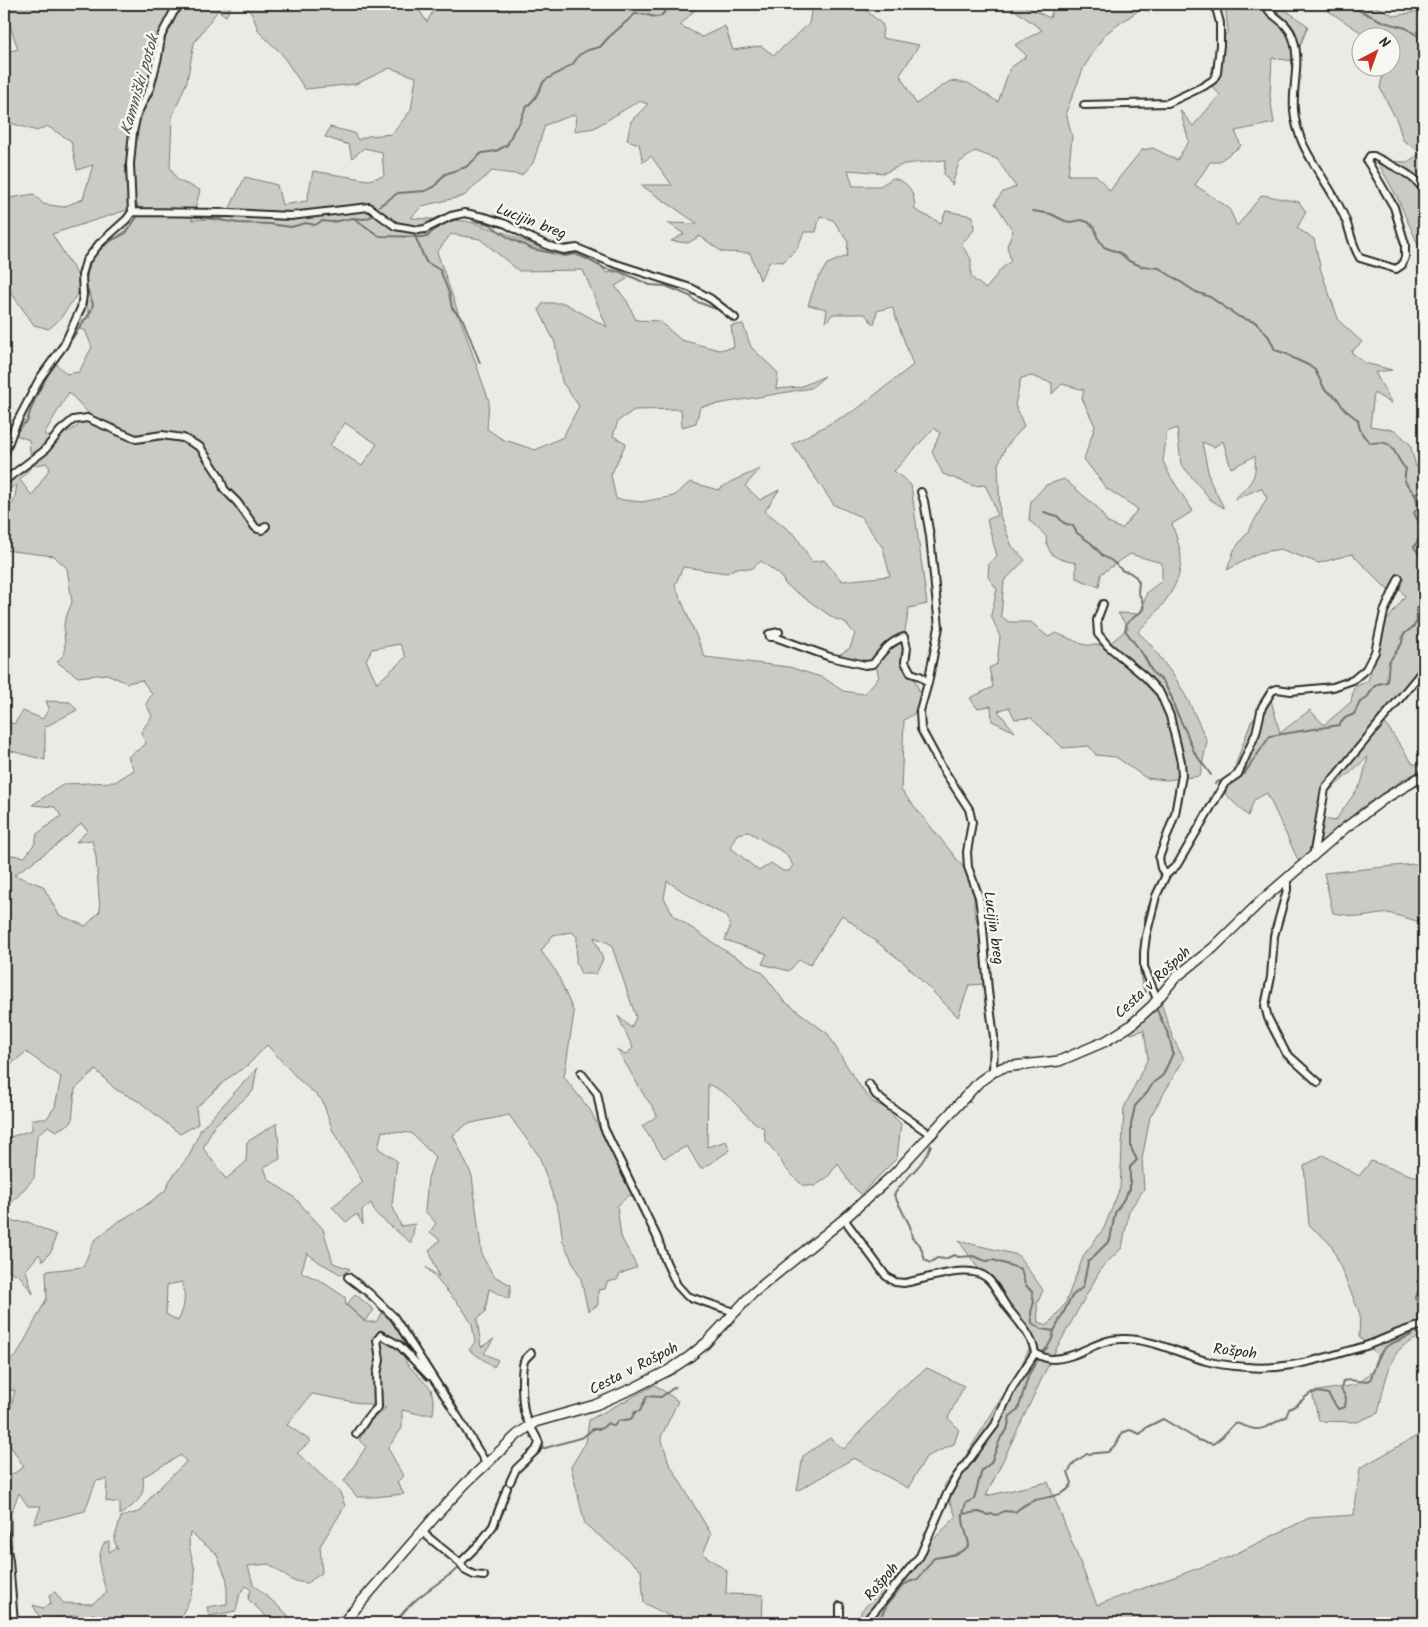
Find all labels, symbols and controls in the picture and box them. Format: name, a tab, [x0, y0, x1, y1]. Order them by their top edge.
north arrow	[1350, 28, 1400, 78]
water label: Kamniški potok	[114, 30, 167, 138]
text: N	[1373, 32, 1395, 54]
street label: Lucijin breg	[492, 198, 570, 246]
street label: Lucijin breg	[976, 890, 1010, 966]
street label: Cesta v Rošpoh	[1109, 941, 1197, 1025]
street label: Cesta v Rošpoh	[585, 1336, 683, 1402]
street label: Rošpoh	[1212, 1337, 1258, 1367]
street label: Rošpoh	[859, 1557, 905, 1607]

